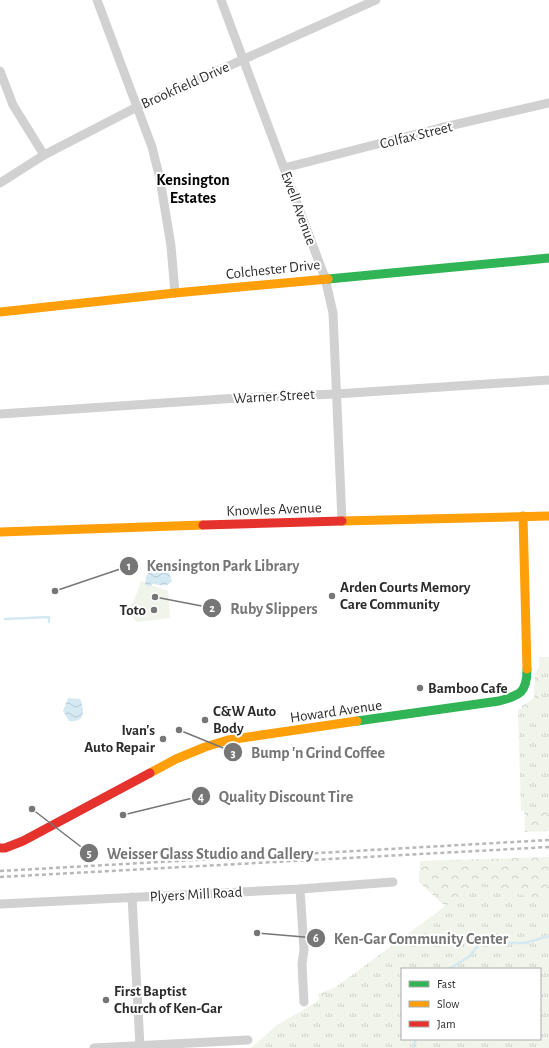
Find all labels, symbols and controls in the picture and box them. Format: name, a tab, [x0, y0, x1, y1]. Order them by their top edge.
street label: Brookfield Drive	[139, 59, 232, 112]
street label: Colfax Street	[378, 119, 454, 152]
street label: Ewell Avenue	[278, 169, 319, 247]
district label: Kensington Estates	[156, 172, 230, 206]
street label: Colchester Drive	[225, 257, 321, 282]
street label: Warner Street	[233, 387, 315, 406]
street label: Knowles Avenue	[226, 500, 322, 519]
callout: Kensington Park Library	[119, 552, 308, 580]
text: Kensington Park Library	[147, 558, 300, 575]
text: 1	[127, 560, 131, 572]
place label: Arden Courts Memory Care Community	[340, 580, 471, 612]
marker: Arden Courts Memory Care Community	[327, 591, 337, 601]
callout: Ruby Slippers	[202, 594, 326, 622]
text: Ruby Slippers	[230, 601, 318, 618]
text: 2	[209, 602, 215, 614]
place label: Toto	[120, 603, 146, 618]
marker: Toto	[149, 605, 159, 615]
place label: Bamboo Cafe	[428, 681, 508, 696]
marker: Bamboo Cafe	[415, 683, 425, 693]
street label: Howard Avenue	[289, 698, 383, 725]
place label: C&W Auto Body	[213, 704, 276, 736]
marker: C&W Auto Body	[200, 715, 210, 725]
place label: Ivan's Auto Repair	[84, 723, 156, 755]
marker: Ivan's Auto Repair	[158, 734, 168, 744]
callout: Bump 'n Grind Coffee	[223, 738, 393, 766]
text: Bump 'n Grind Coffee	[251, 745, 386, 761]
text: 3	[230, 747, 236, 759]
callout: Quality Discount Tire	[191, 782, 361, 810]
text: Quality Discount Tire	[219, 789, 354, 806]
text: 4	[198, 791, 204, 803]
callout: Weisser Glass Studio and Gallery	[79, 839, 322, 867]
text: Weisser Glass Studio and Gallery	[107, 846, 314, 863]
text: 5	[86, 847, 92, 859]
street label: Plyers Mill Road	[149, 885, 243, 904]
callout: Ken-Gar Community Center	[306, 924, 516, 952]
text: Ken-Gar Community Center	[334, 931, 509, 948]
text: 6	[313, 932, 319, 944]
legend	[401, 968, 541, 1040]
text: Fast	[437, 978, 456, 990]
place label: First Baptist Church of Ken-Gar	[114, 984, 223, 1016]
marker: First Baptist Church of Ken-Gar	[101, 995, 111, 1005]
text: Slow	[437, 998, 459, 1010]
text: Jam	[437, 1018, 456, 1030]

